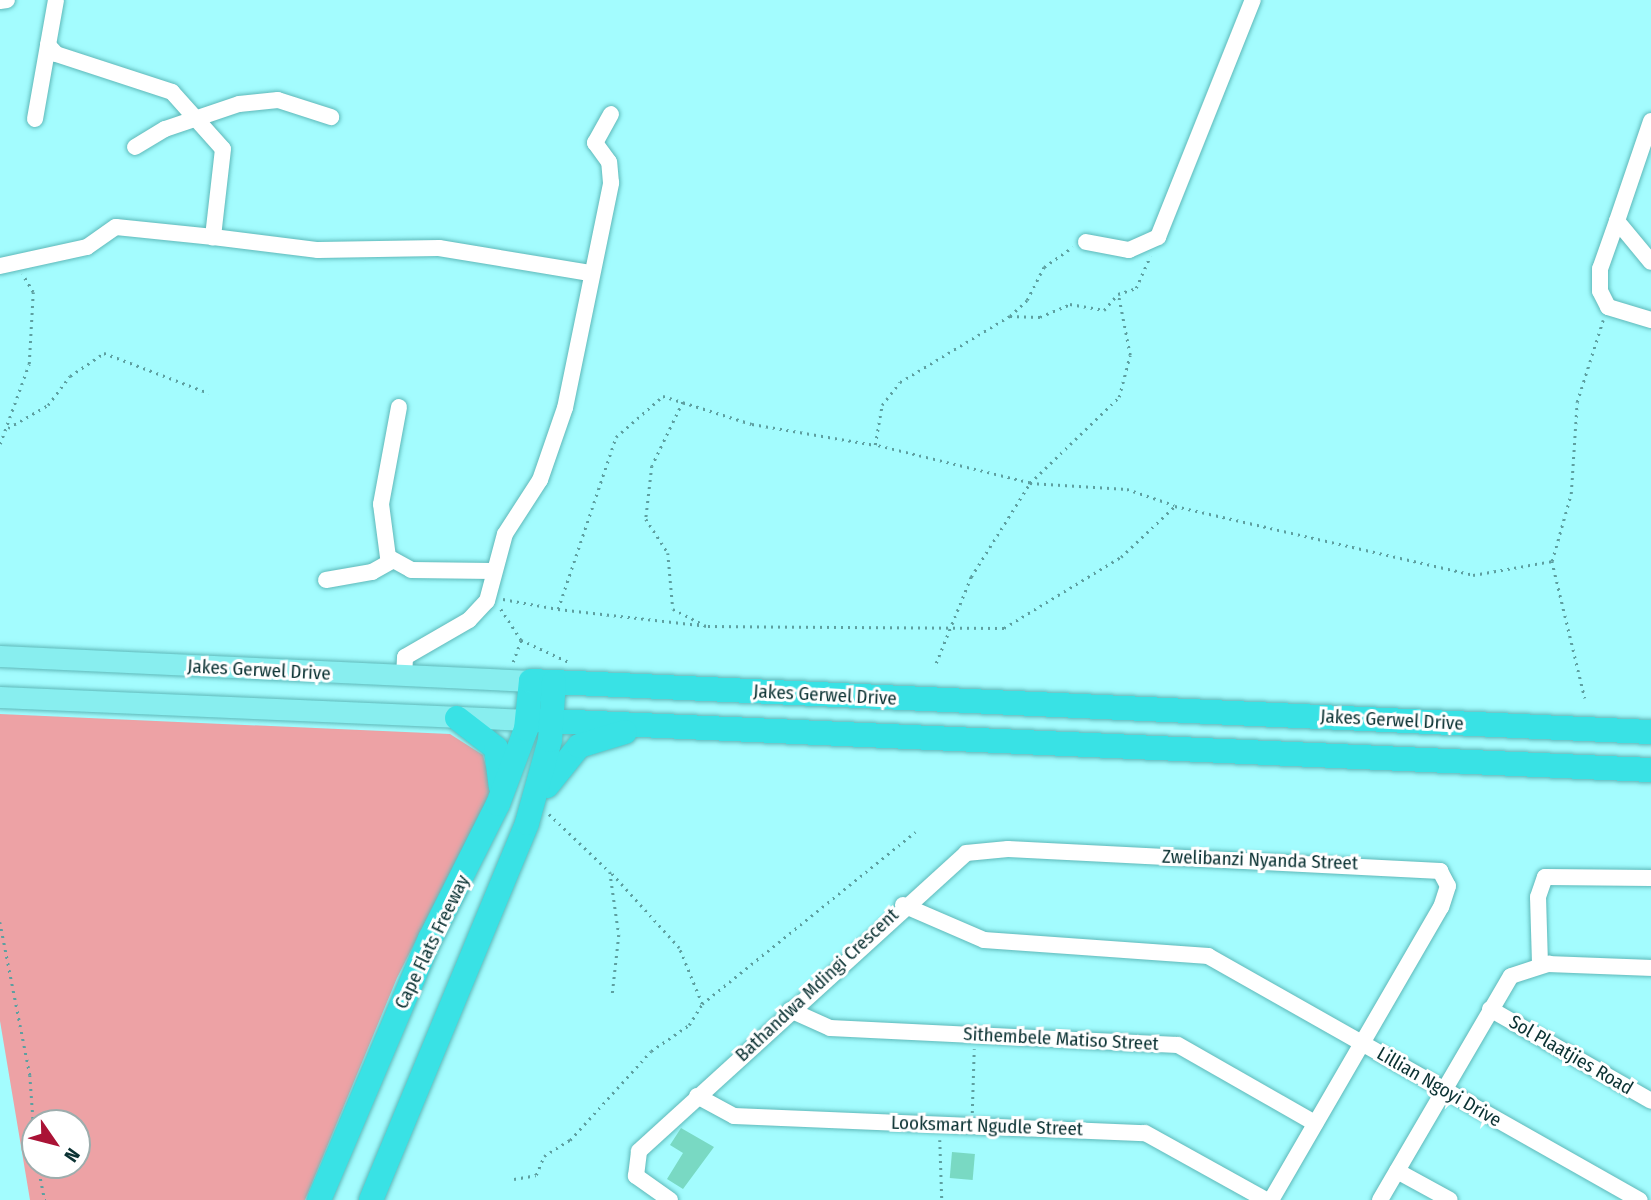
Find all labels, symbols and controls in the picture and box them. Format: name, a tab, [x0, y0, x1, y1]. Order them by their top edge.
street label: Jakes Gerwel Drive	[187, 655, 331, 685]
street label: Jakes Gerwel Drive	[753, 680, 897, 710]
street label: Jakes Gerwel Drive	[1320, 705, 1464, 735]
street label: Zwelibanzi Nyanda Street	[1162, 845, 1358, 875]
street label: Cape Flats Freeway	[390, 871, 474, 1013]
street label: Bathandwa Mdingi Crescent	[731, 904, 903, 1066]
street label: Sol Plaatjies Road	[1505, 1010, 1637, 1100]
street label: Sithembele Matiso Street	[963, 1022, 1159, 1056]
street label: Lillian Ngoyi Drive	[1373, 1042, 1505, 1132]
north arrow	[21, 1109, 91, 1179]
street label: Looksmart Ngudle Street	[891, 1111, 1083, 1141]
text: N	[59, 1144, 85, 1166]

